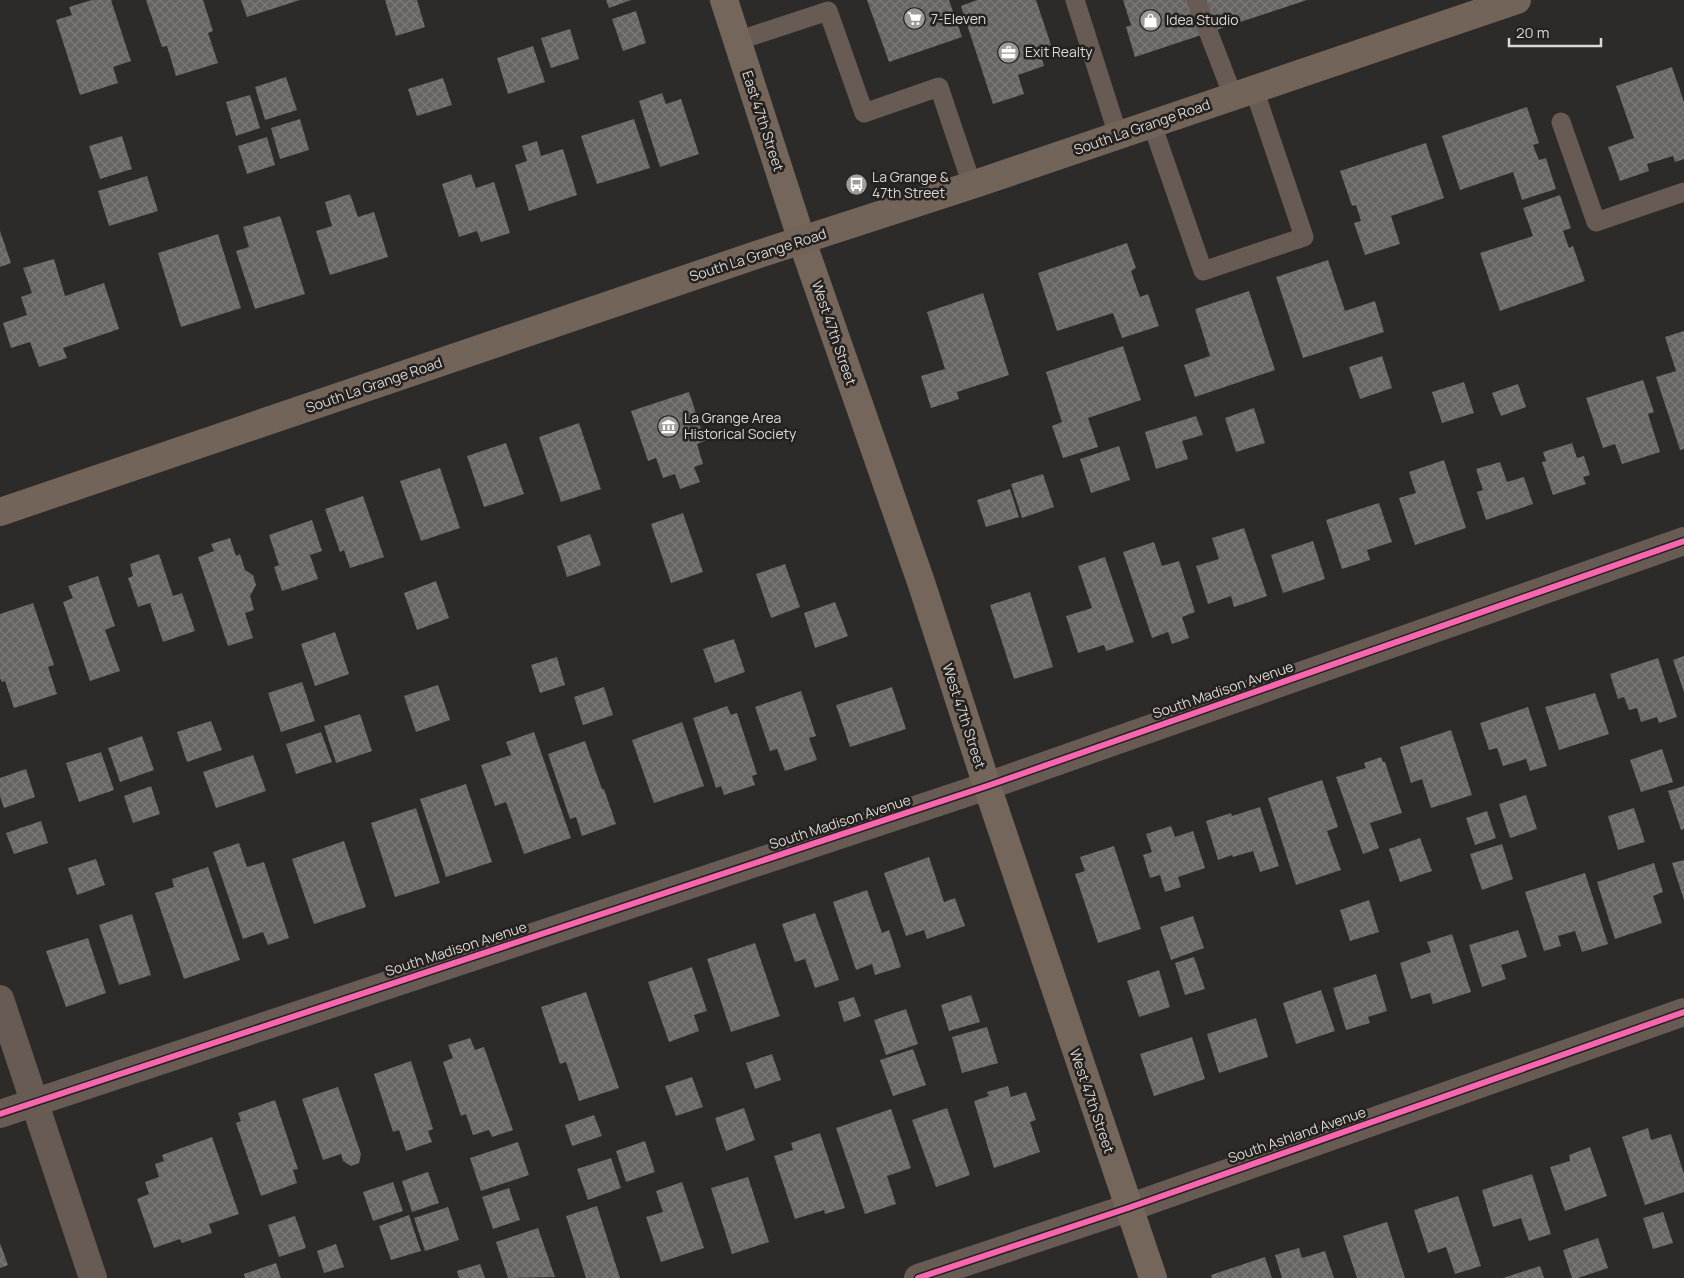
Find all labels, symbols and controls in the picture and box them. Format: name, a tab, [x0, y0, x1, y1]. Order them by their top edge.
supermarket icon: 7-Eleven	[903, 7, 927, 31]
shop icon: Idea Studio	[1138, 8, 1162, 32]
place label: 7-Eleven	[931, 9, 986, 28]
place label: Idea Studio	[1166, 10, 1239, 29]
scale bar	[1509, 15, 1602, 47]
text: 20 m	[1516, 22, 1549, 43]
office icon: Exit Realty	[997, 40, 1021, 64]
place label: Exit Realty	[1025, 42, 1093, 61]
street label: East 47th Street	[738, 68, 789, 174]
street label: South La Grange Road	[1071, 94, 1212, 159]
place label: La Grange & 47th Street	[872, 167, 949, 202]
bus stop icon: La Grange & 47th Street	[844, 173, 868, 197]
street label: South La Grange Road	[687, 223, 829, 286]
street label: West 47th Street	[808, 278, 861, 388]
street label: South La Grange Road	[303, 352, 444, 417]
place label: La Grange Area Historical Society	[684, 408, 797, 443]
museum icon: La Grange Area Historical Society	[656, 414, 680, 438]
street label: South Madison Avenue	[1150, 656, 1296, 723]
street label: West 47th Street	[939, 661, 991, 771]
street label: South Madison Avenue	[767, 790, 913, 853]
street label: South Madison Avenue	[383, 917, 529, 980]
street label: West 47th Street	[1066, 1046, 1119, 1156]
street label: South Ashland Avenue	[1225, 1102, 1368, 1167]

